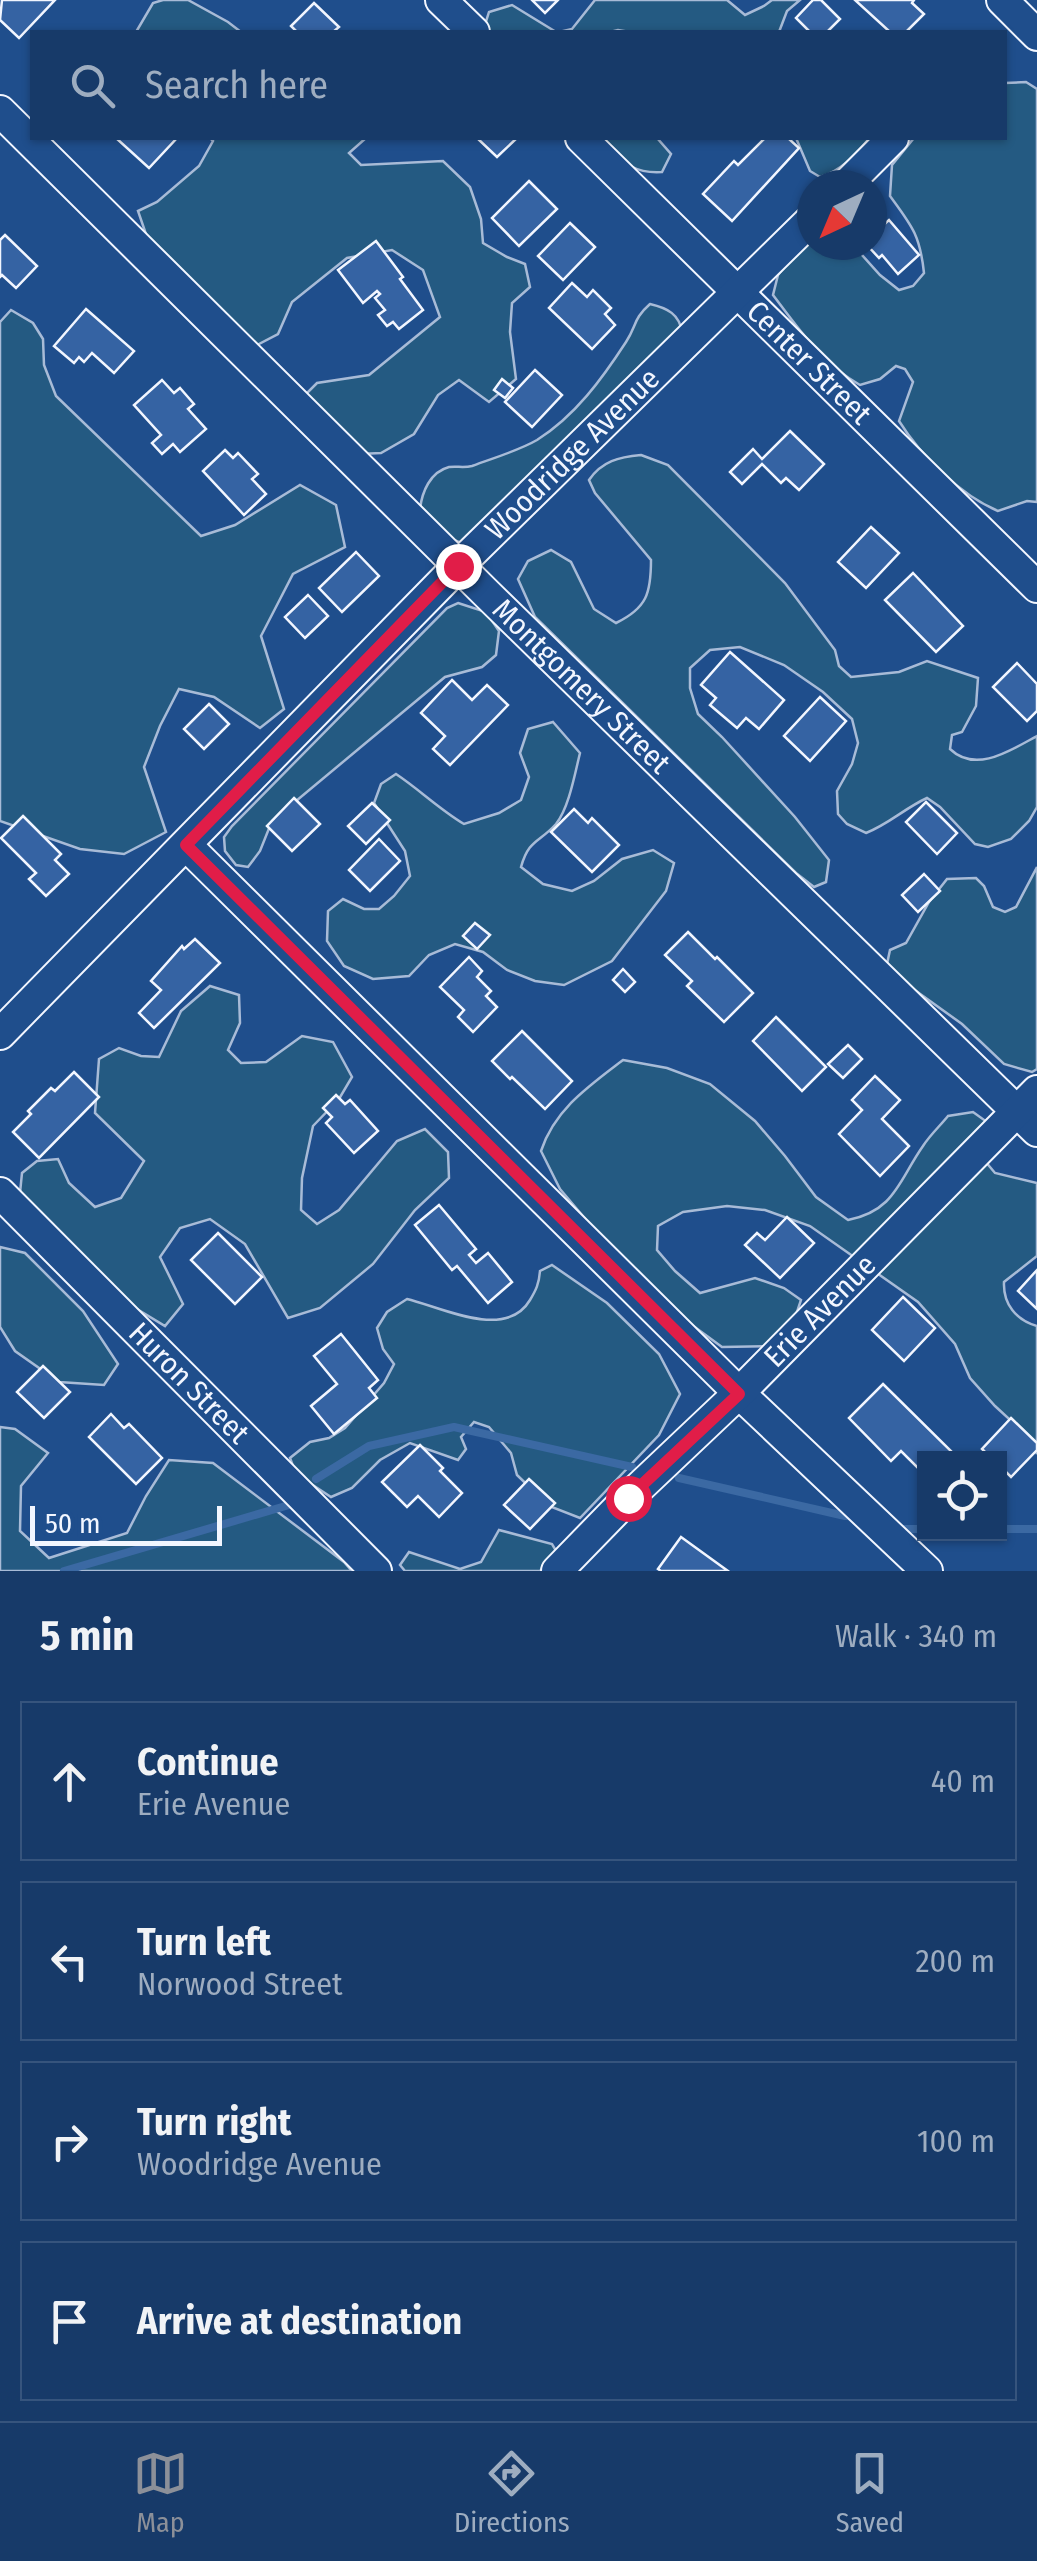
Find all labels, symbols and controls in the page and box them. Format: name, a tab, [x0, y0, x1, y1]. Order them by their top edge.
search box	[30, 30, 1007, 140]
icon: search	[65, 58, 120, 113]
text: Search here	[145, 62, 328, 108]
north arrow	[797, 170, 887, 260]
street label: Center Street	[739, 293, 879, 432]
street label: Woodridge Avenue	[478, 361, 667, 547]
route end	[436, 544, 482, 590]
street label: Montgomery Street	[485, 592, 678, 781]
street label: Erie Avenue	[757, 1247, 883, 1375]
street label: Huron Street	[121, 1315, 257, 1451]
map controls	[917, 1451, 1007, 1541]
button: locate	[917, 1451, 1007, 1541]
route start	[606, 1476, 652, 1522]
scale bar	[30, 1501, 222, 1546]
text: 50 m	[45, 1507, 101, 1540]
text: 5 min	[40, 1611, 134, 1661]
text: Walk · 340 m	[835, 1617, 997, 1655]
text: Continue	[137, 1739, 278, 1785]
icon: ahead	[42, 1754, 97, 1809]
text: 40 m	[931, 1762, 995, 1800]
text: Erie Avenue	[137, 1785, 290, 1823]
text: Turn left	[137, 1919, 271, 1965]
icon: left	[42, 1934, 97, 1989]
text: 200 m	[915, 1942, 995, 1980]
text: Norwood Street	[137, 1965, 342, 2003]
text: Turn right	[137, 2099, 291, 2145]
icon: right	[42, 2114, 97, 2169]
text: 100 m	[917, 2122, 995, 2160]
text: Woodridge Avenue	[137, 2145, 382, 2183]
icon: arrive	[42, 2294, 97, 2349]
text: Arrive at destination	[137, 2298, 462, 2344]
tab: Map	[133, 2446, 188, 2539]
tab: Directions	[454, 2446, 570, 2539]
tab: Saved	[836, 2446, 904, 2539]

